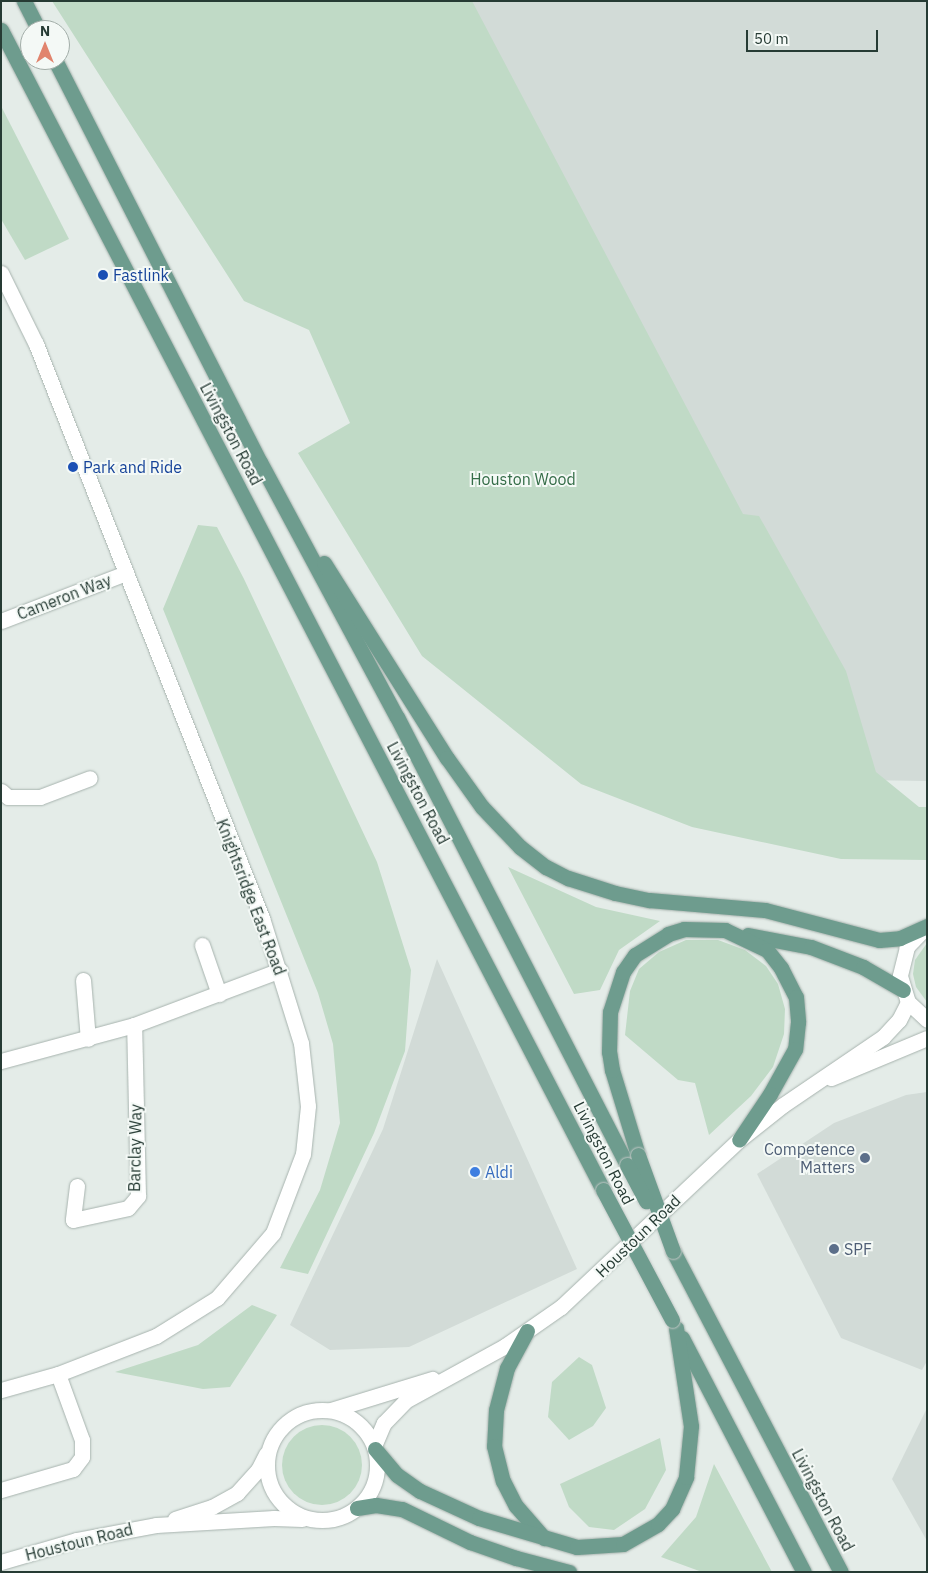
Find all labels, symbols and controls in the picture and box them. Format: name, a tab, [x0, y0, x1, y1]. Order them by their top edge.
north arrow	[20, 20, 70, 70]
scale bar	[748, 20, 880, 52]
text: N	[40, 22, 50, 40]
text: 50 m	[754, 29, 789, 48]
place label: Fastlink	[113, 265, 169, 285]
marker: Fastlink	[97, 269, 109, 281]
street label: Livingston Road	[196, 379, 266, 489]
place label: Park and Ride	[83, 457, 182, 477]
marker: Park and Ride	[67, 461, 79, 473]
park label: Houston Wood	[470, 469, 576, 489]
street label: Cameron Way	[14, 570, 114, 624]
street label: Livingston Road	[383, 738, 453, 848]
street label: Knightsridge East Road	[212, 816, 290, 978]
street label: Livingston Road	[570, 1098, 638, 1208]
street label: Barclay Way	[125, 1104, 145, 1192]
place label: Competence Matters	[764, 1139, 855, 1177]
marker: Competence Matters	[859, 1152, 871, 1164]
place label: Aldi	[485, 1162, 513, 1182]
marker: Aldi	[469, 1166, 481, 1178]
street label: Houstoun Road	[592, 1191, 684, 1281]
place label: SPF	[844, 1239, 872, 1259]
marker: SPF	[828, 1243, 840, 1255]
street label: Livingston Road	[788, 1445, 858, 1555]
street label: Houstoun Road	[23, 1519, 135, 1565]

